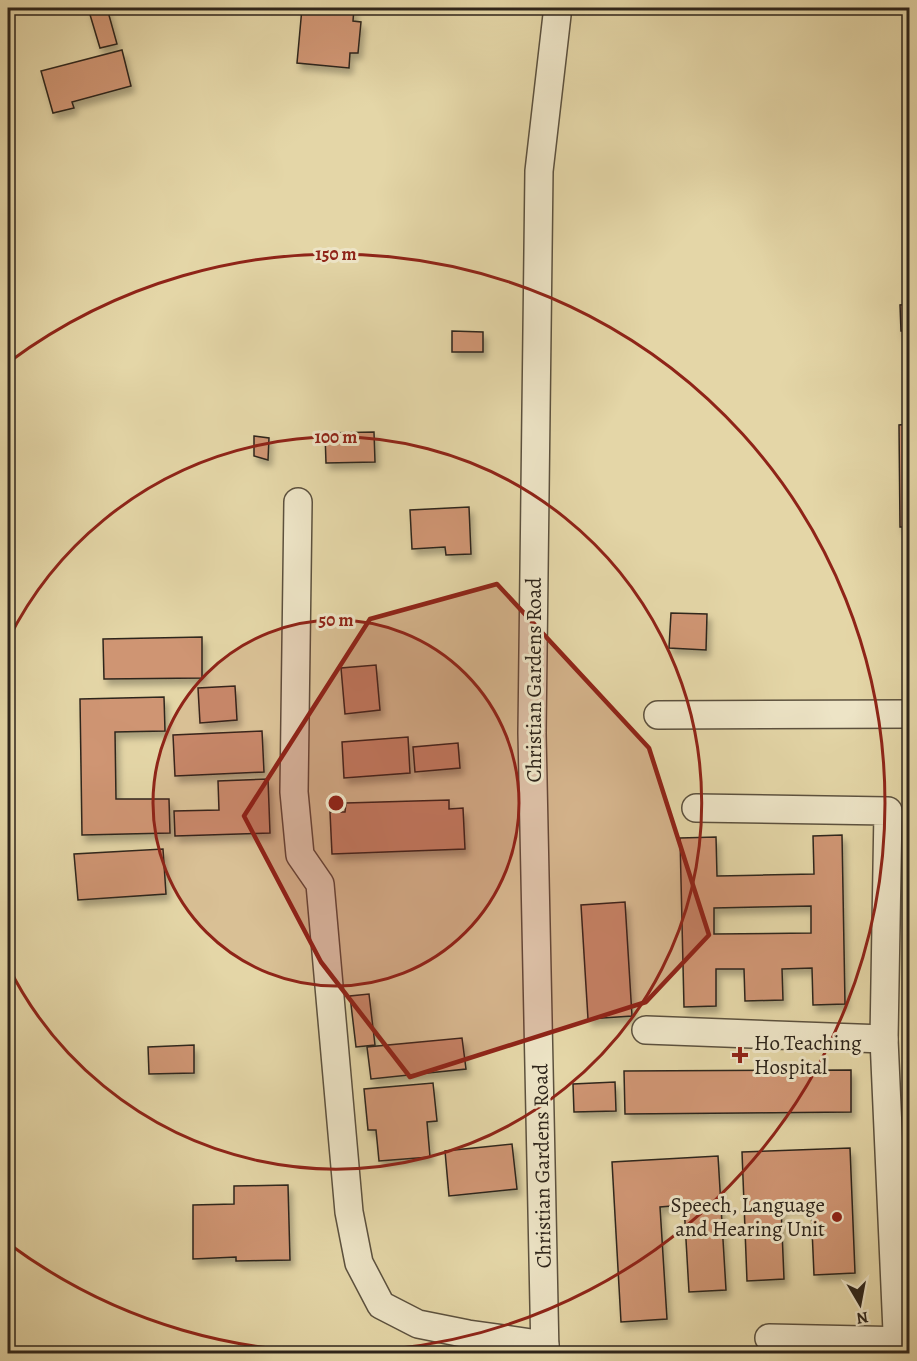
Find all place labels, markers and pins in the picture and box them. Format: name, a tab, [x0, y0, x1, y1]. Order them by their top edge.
centre of rings	[326, 793, 346, 813]
place label: Ho Teaching Hospital	[754, 1029, 862, 1081]
marker: Ho Teaching Hospital	[731, 1046, 749, 1064]
place label: Speech, Language and Hearing Unit	[670, 1191, 825, 1243]
marker: Speech, Language and Hearing Unit	[830, 1210, 844, 1224]

